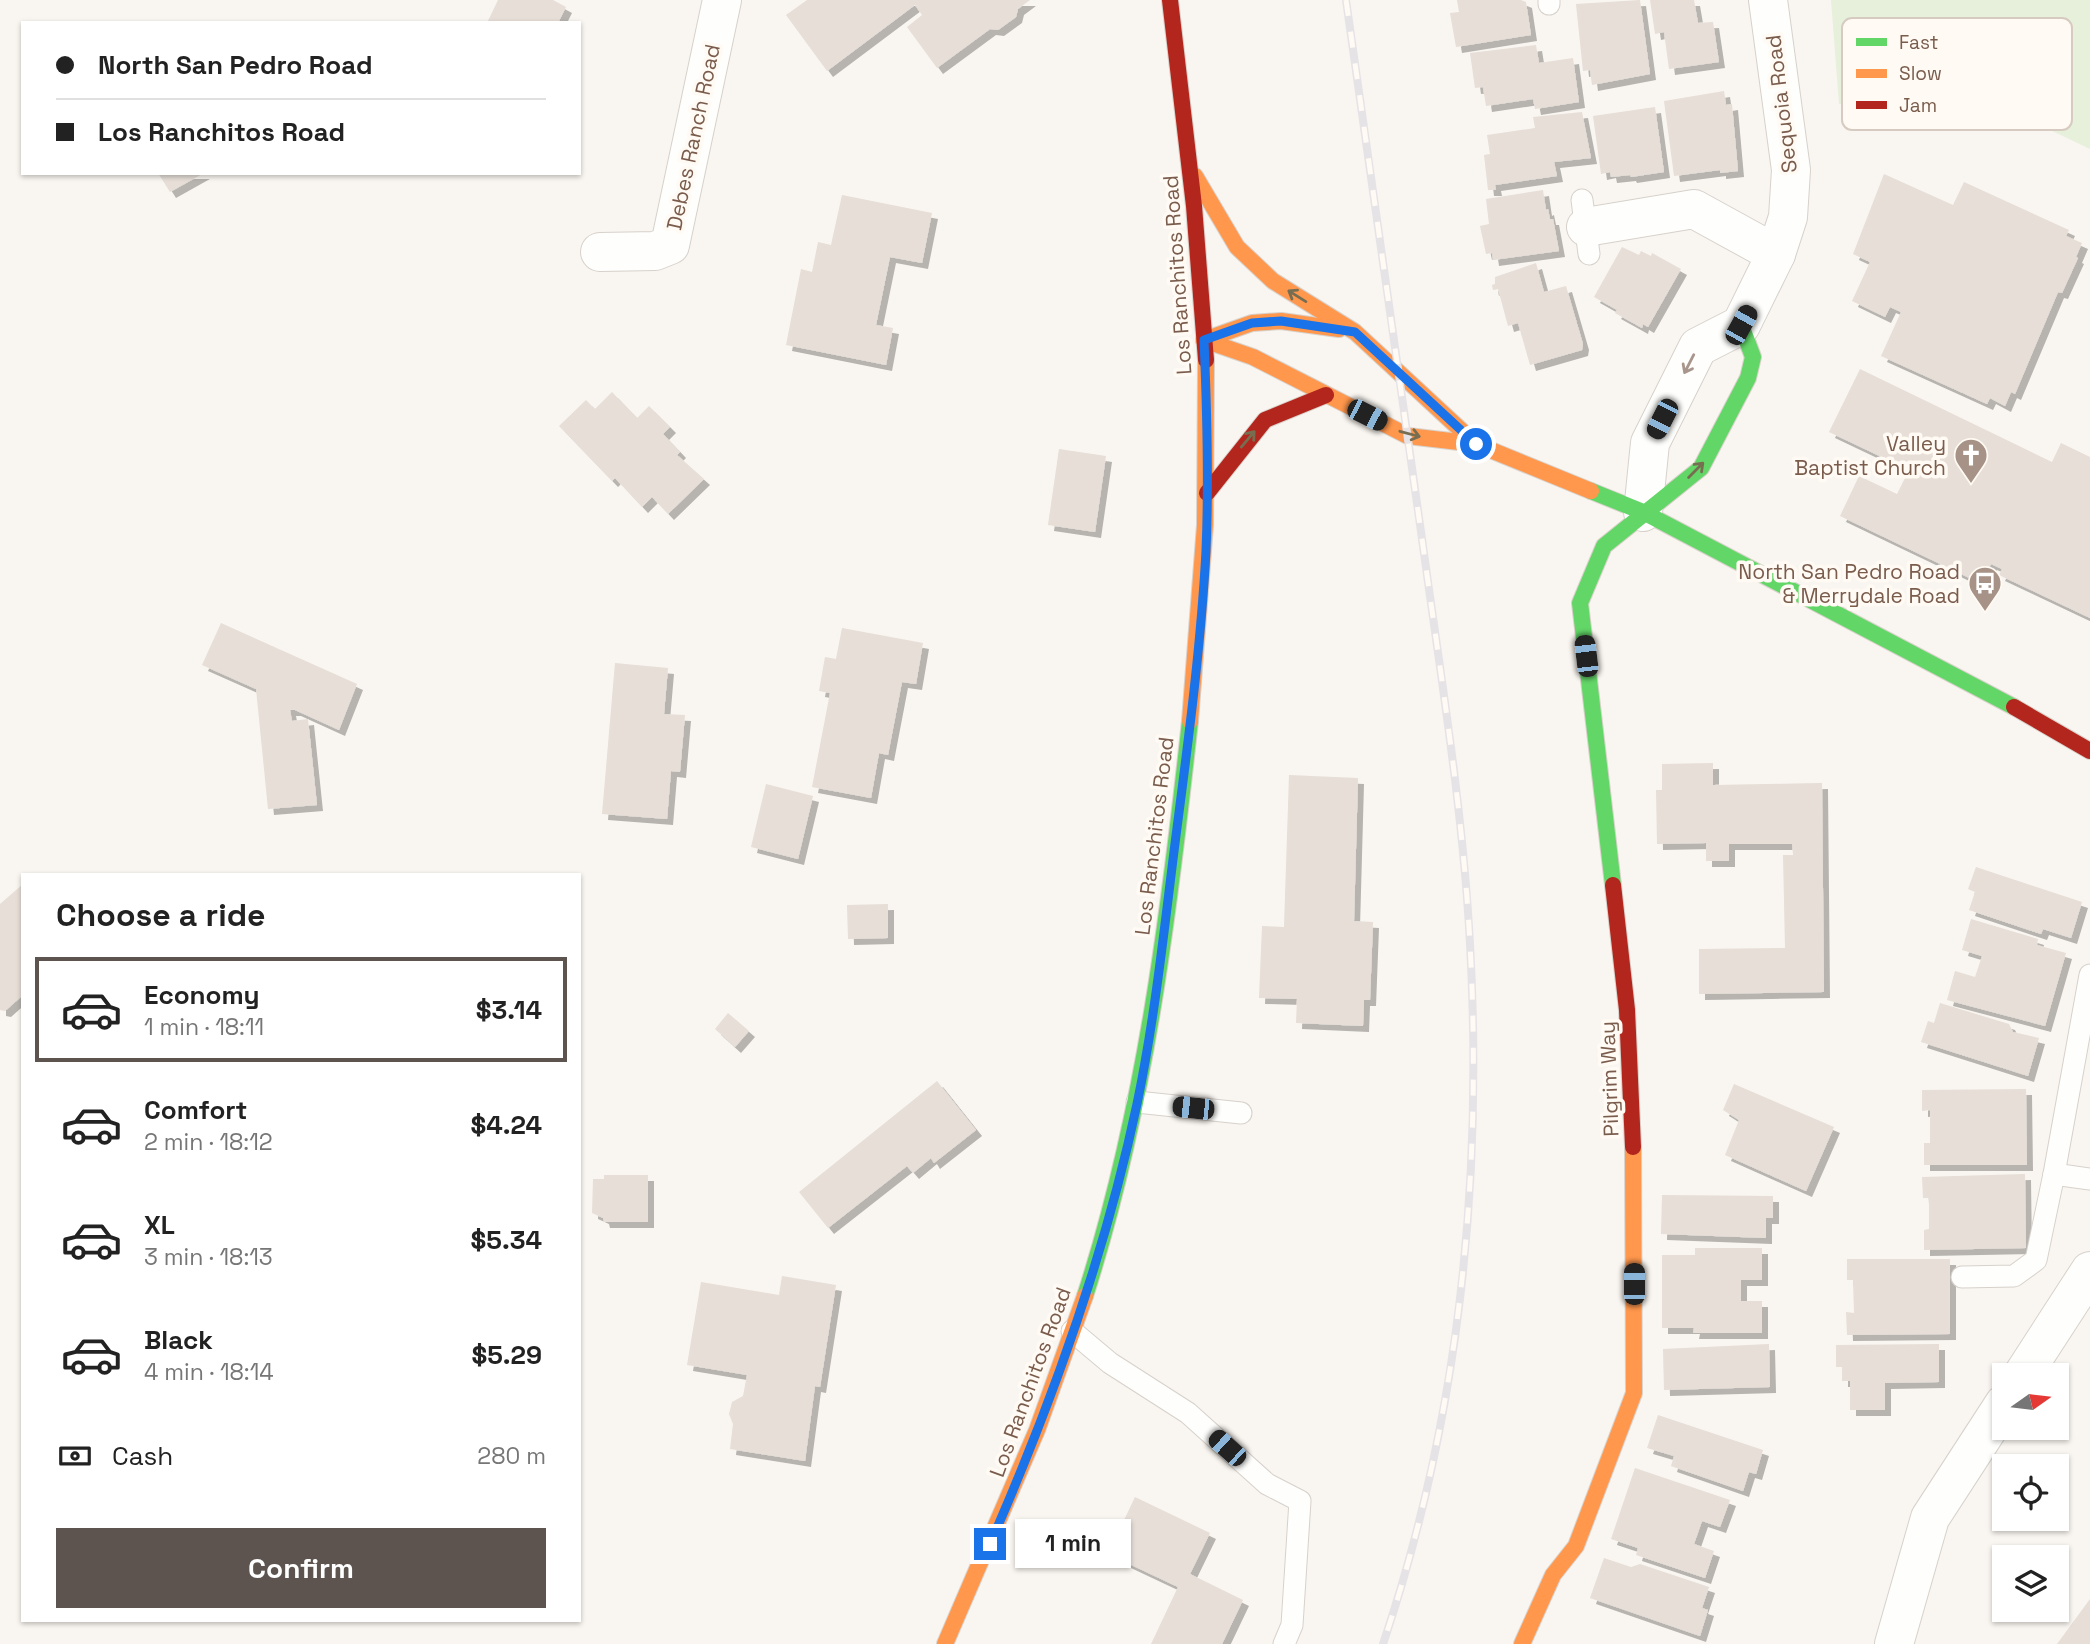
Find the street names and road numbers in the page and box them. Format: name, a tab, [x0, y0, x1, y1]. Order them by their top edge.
street label: Sequoia Road	[1759, 33, 1803, 175]
street label: Debes Ranch Road	[660, 42, 726, 232]
street label: Los Ranchitos Road	[1157, 174, 1197, 376]
street label: Los Ranchitos Road	[1128, 735, 1180, 937]
street label: Pilgrim Way	[1593, 1021, 1625, 1137]
street label: Los Ranchitos Road	[983, 1283, 1077, 1481]

